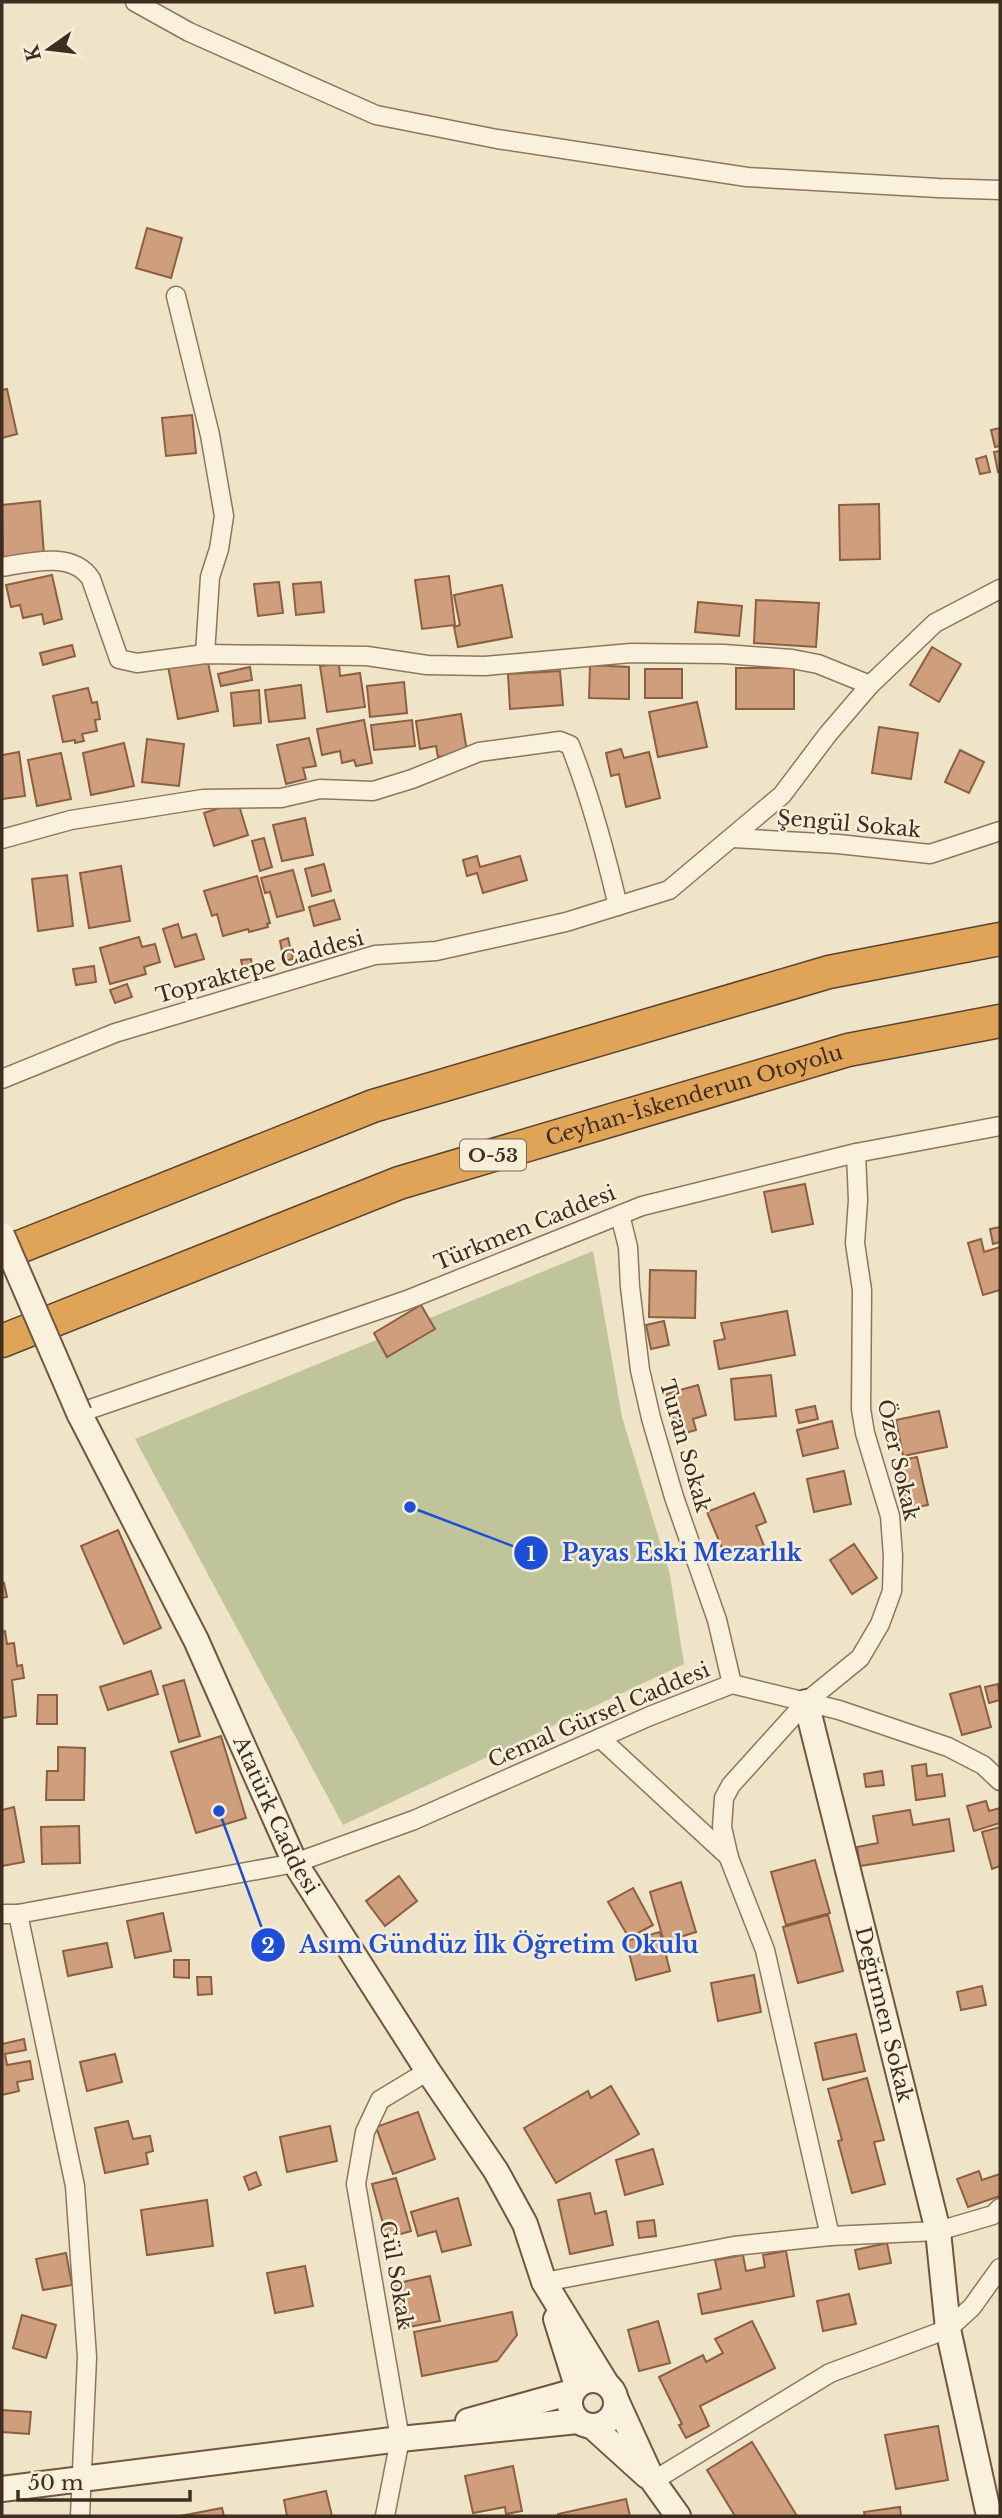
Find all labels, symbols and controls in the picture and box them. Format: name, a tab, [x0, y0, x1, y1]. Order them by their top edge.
north arrow	[14, 14, 84, 84]
text: K	[20, 41, 46, 63]
street label: Şengül Sokak	[776, 805, 922, 843]
street label: Topraktepe Caddesi	[153, 925, 367, 1009]
street label: Ceyhan-İskenderun Otoyolu	[542, 1039, 846, 1152]
road number: O-53	[460, 1140, 526, 1170]
street label: Türkmen Caddesi	[431, 1180, 619, 1276]
street label: Turan Sokak	[654, 1377, 716, 1515]
street label: Özer Sokak	[871, 1397, 925, 1523]
callout: Payas Eski Mezarlık	[513, 1531, 816, 1575]
text: Payas Eski Mezarlık	[562, 1539, 803, 1567]
text: 1	[526, 1541, 536, 1567]
street label: Cemal Gürsel Caddesi	[484, 1656, 714, 1774]
street label: Atatürk Caddesi	[227, 1731, 325, 1899]
callout: Asım Gündüz İlk Öğretim Okulu	[250, 1923, 713, 1967]
street label: Değirmen Sokak	[850, 1924, 918, 2105]
text: Asım Gündüz İlk Öğretim Okulu	[298, 1929, 699, 1959]
text: 2	[261, 1933, 275, 1959]
street label: Gül Sokak	[374, 2219, 418, 2331]
scale bar	[18, 2458, 189, 2502]
text: 50 m	[28, 2470, 84, 2496]

